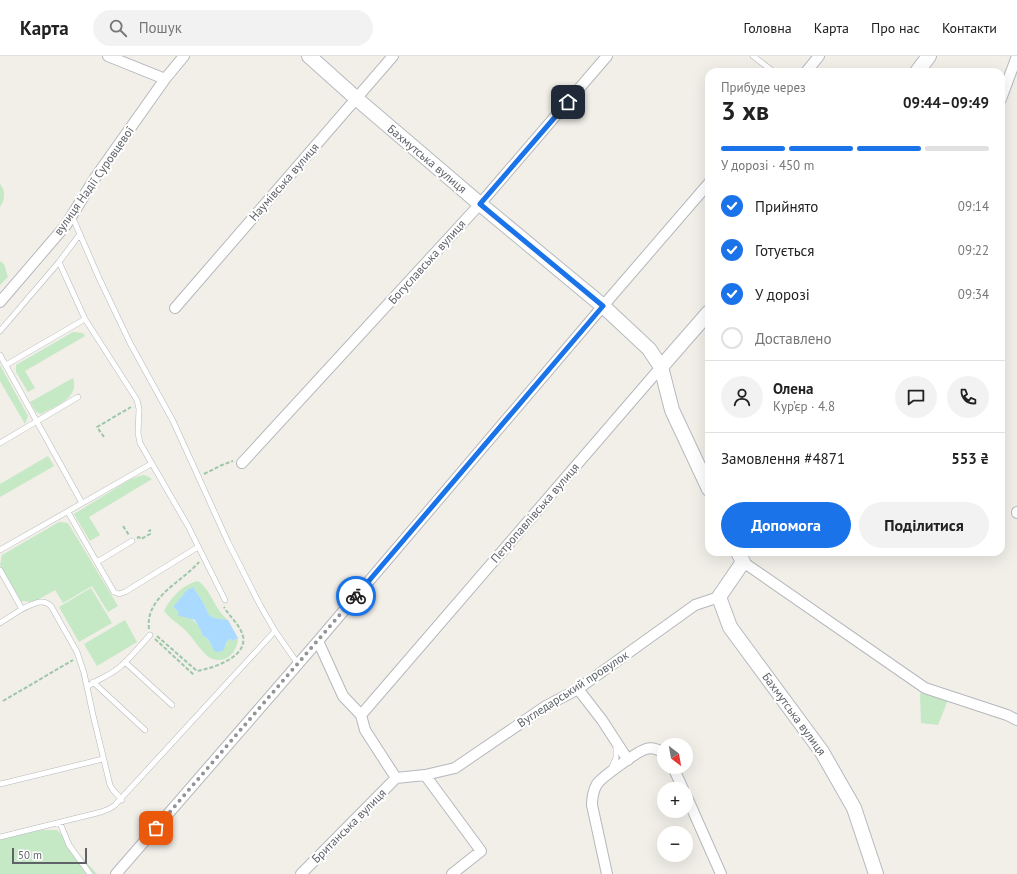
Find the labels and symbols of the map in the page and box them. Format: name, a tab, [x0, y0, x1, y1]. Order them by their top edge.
pin	[551, 85, 585, 119]
street label: Бахмутська вулиця	[385, 121, 470, 196]
street label: вулиця Надії Суровцевої	[50, 123, 137, 238]
street label: Наумівська вулиця	[246, 140, 322, 224]
street label: Богуславська вулиця	[385, 216, 469, 307]
street label: Петропавлівська вулиця	[487, 460, 582, 566]
courier	[336, 576, 376, 616]
street label: Вугледарський провулок	[514, 647, 631, 730]
street label: Бахмутська вулиця	[759, 669, 830, 758]
north arrow	[657, 738, 693, 774]
street label: Британська вулиця	[308, 785, 389, 866]
pin	[139, 811, 173, 845]
scale bar	[12, 846, 87, 865]

